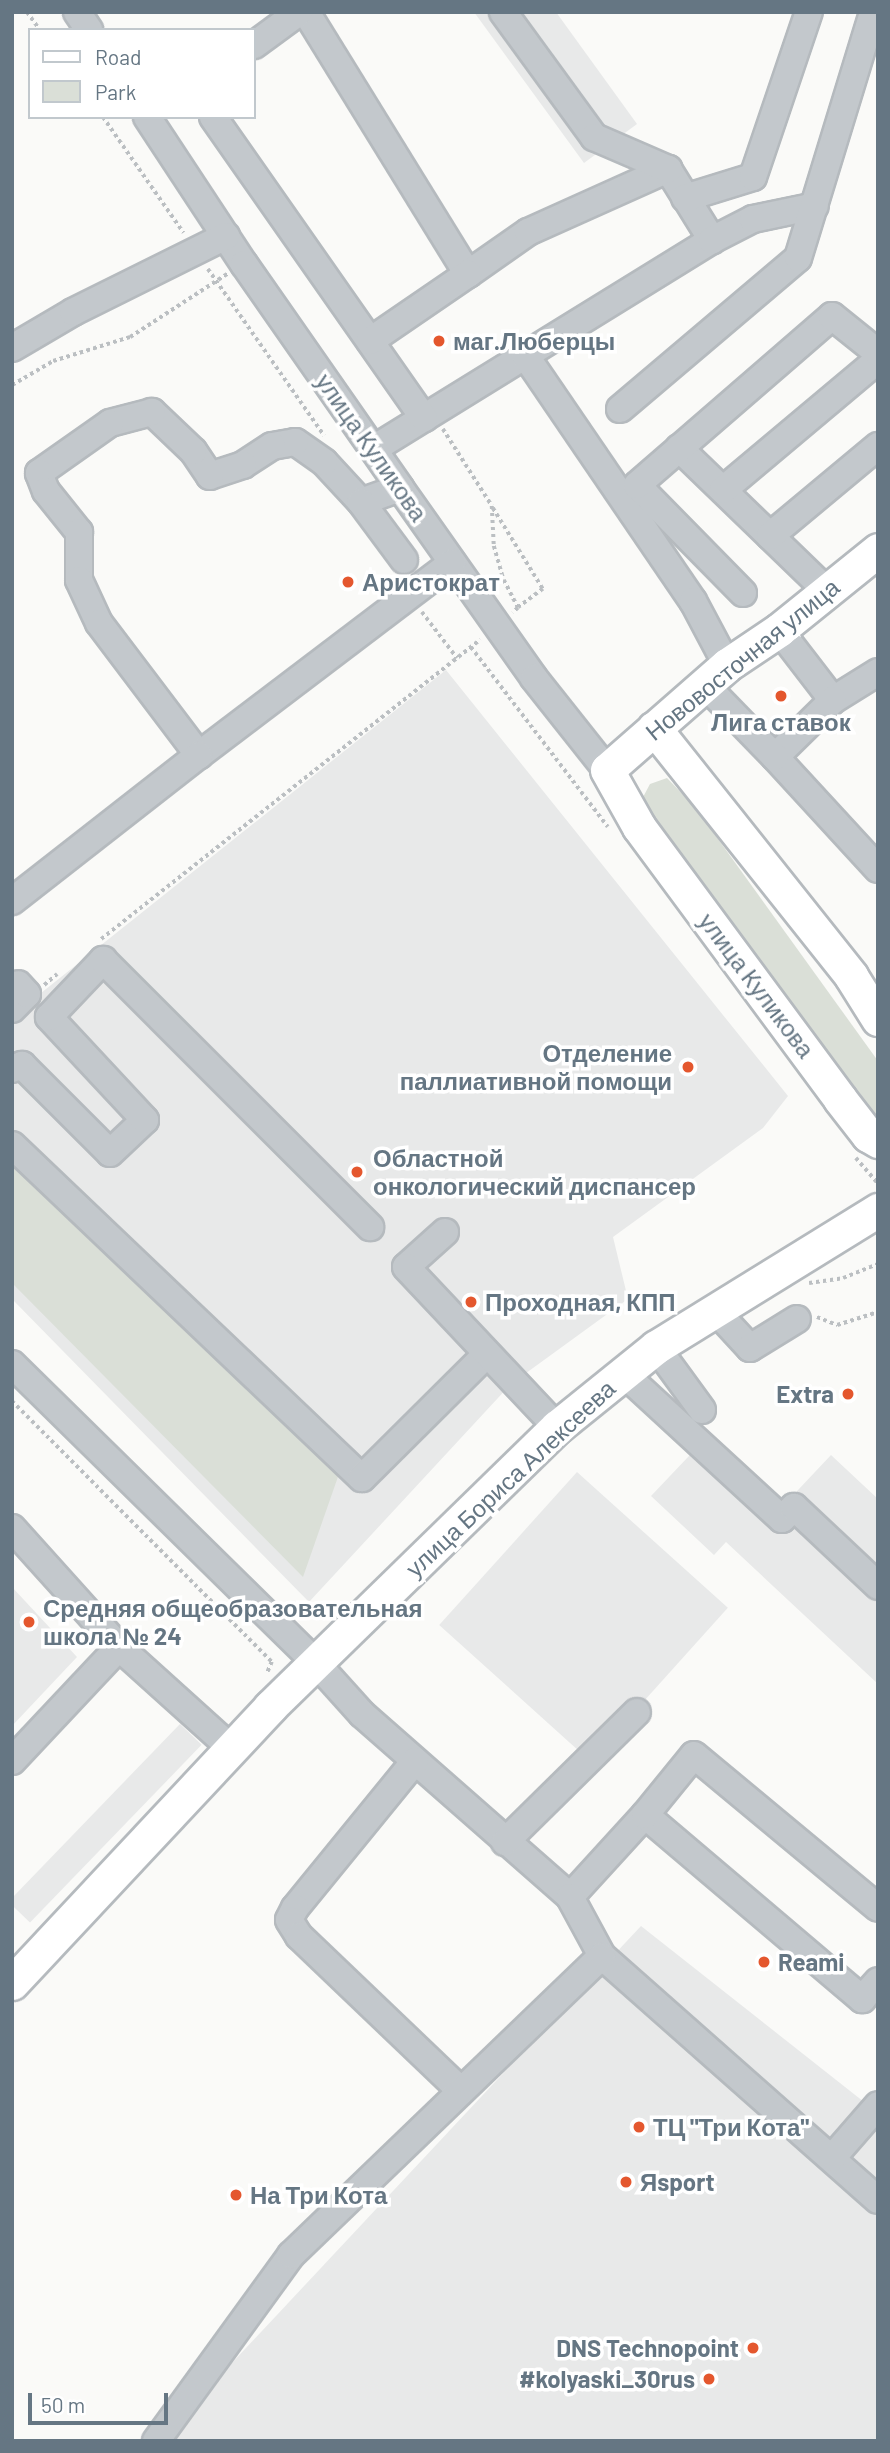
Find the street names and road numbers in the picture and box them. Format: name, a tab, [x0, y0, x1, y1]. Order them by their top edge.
street label: улица Куликова	[310, 368, 434, 526]
street label: Нововосточная улица	[639, 572, 845, 746]
street label: улица Куликова	[693, 907, 821, 1063]
street label: улица Бориса Алексеева	[399, 1374, 621, 1582]

